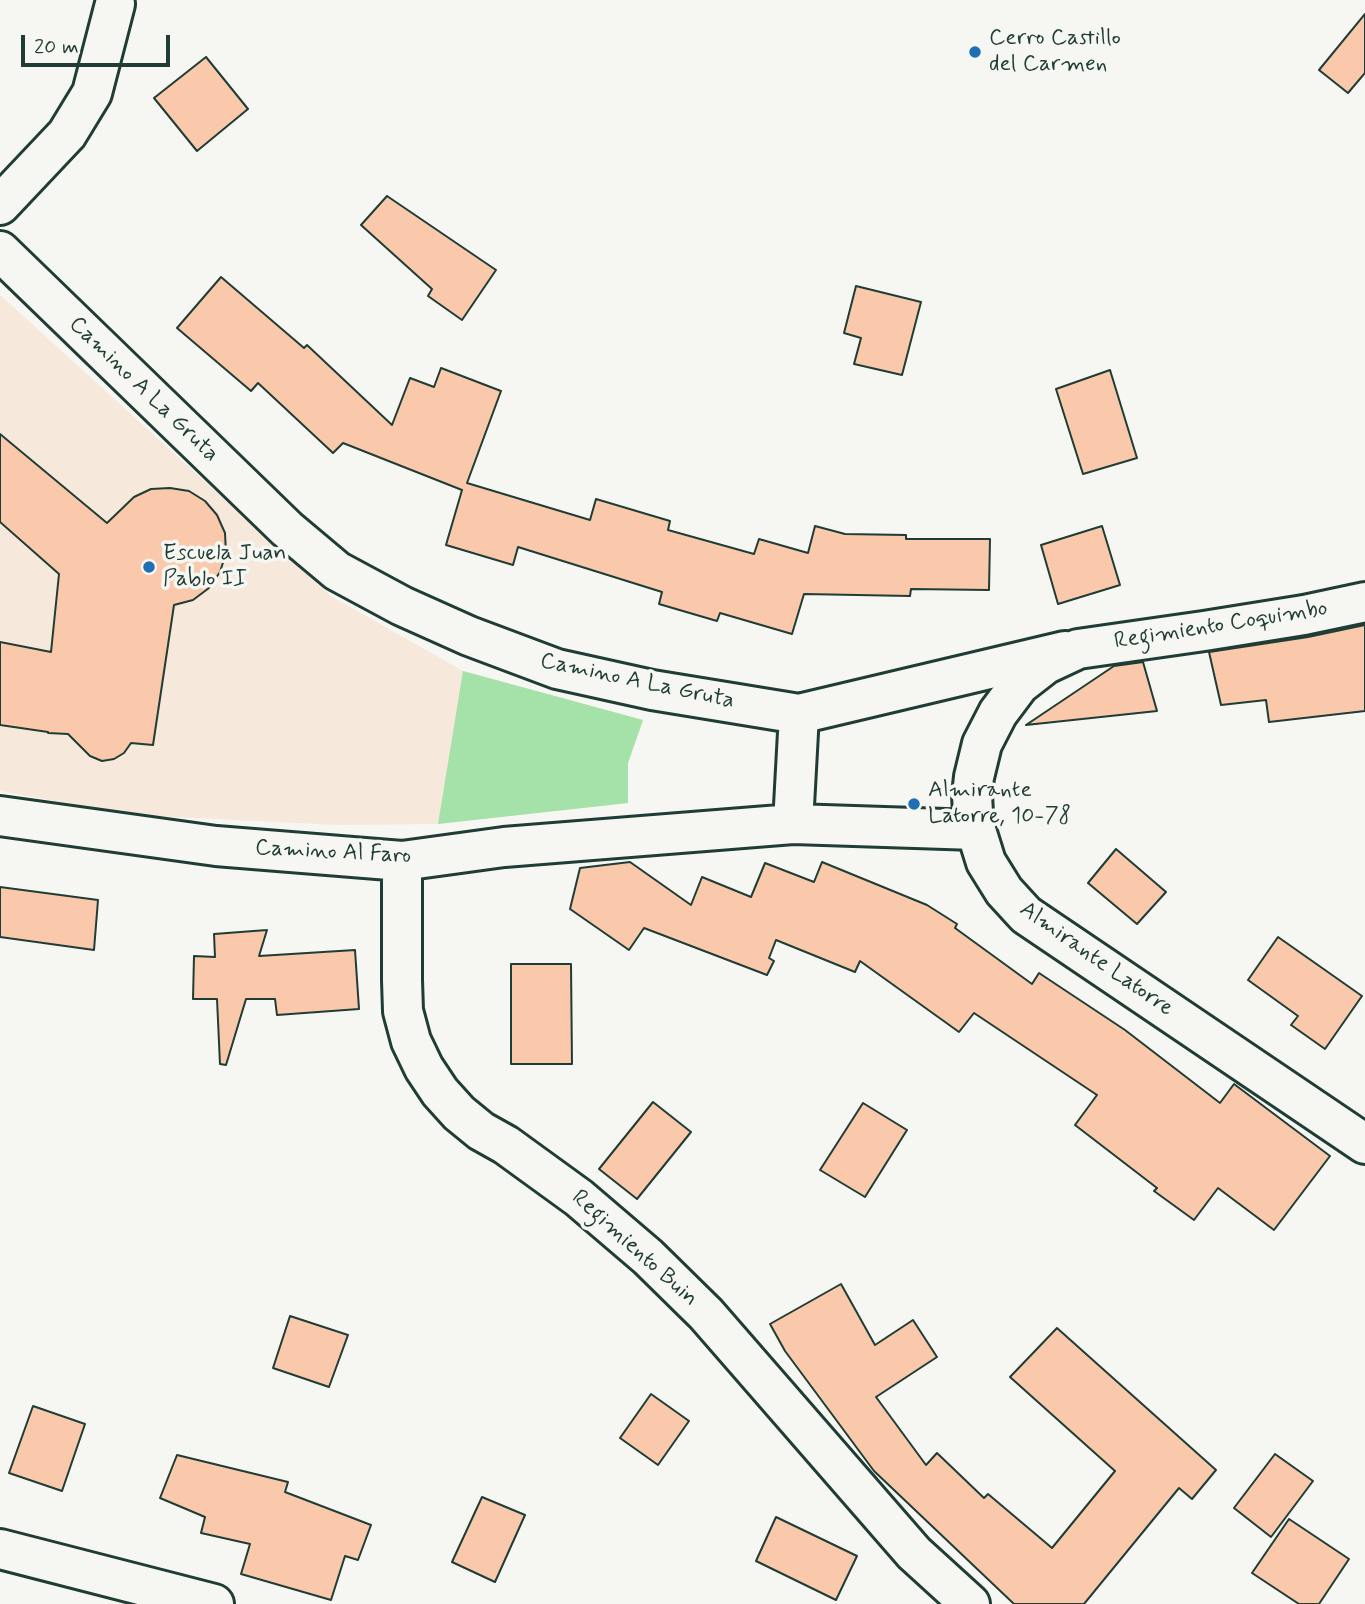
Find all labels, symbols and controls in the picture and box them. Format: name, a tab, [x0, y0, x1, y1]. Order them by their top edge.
scale bar	[24, 21, 173, 65]
place label: Cerro Castillo del Carmen	[989, 25, 1121, 79]
text: 20 m	[34, 33, 79, 61]
marker: Cerro Castillo del Carmen	[967, 44, 983, 60]
street label: Camino A La Gruta	[62, 311, 224, 469]
place label: Escuela Juan Pablo II	[163, 540, 286, 594]
marker: Escuela Juan Pablo II	[141, 559, 157, 575]
street label: Regimiento Coquimbo	[1112, 595, 1330, 657]
street label: Camino A La Gruta	[537, 648, 737, 716]
place label: Almirante Latorre, 10-78	[928, 777, 1071, 831]
marker: Almirante Latorre, 10-78	[906, 796, 922, 812]
street label: Camino Al Faro	[254, 835, 412, 871]
street label: Almirante Latorre	[1014, 897, 1178, 1023]
street label: Regimiento Buin	[565, 1185, 703, 1313]

